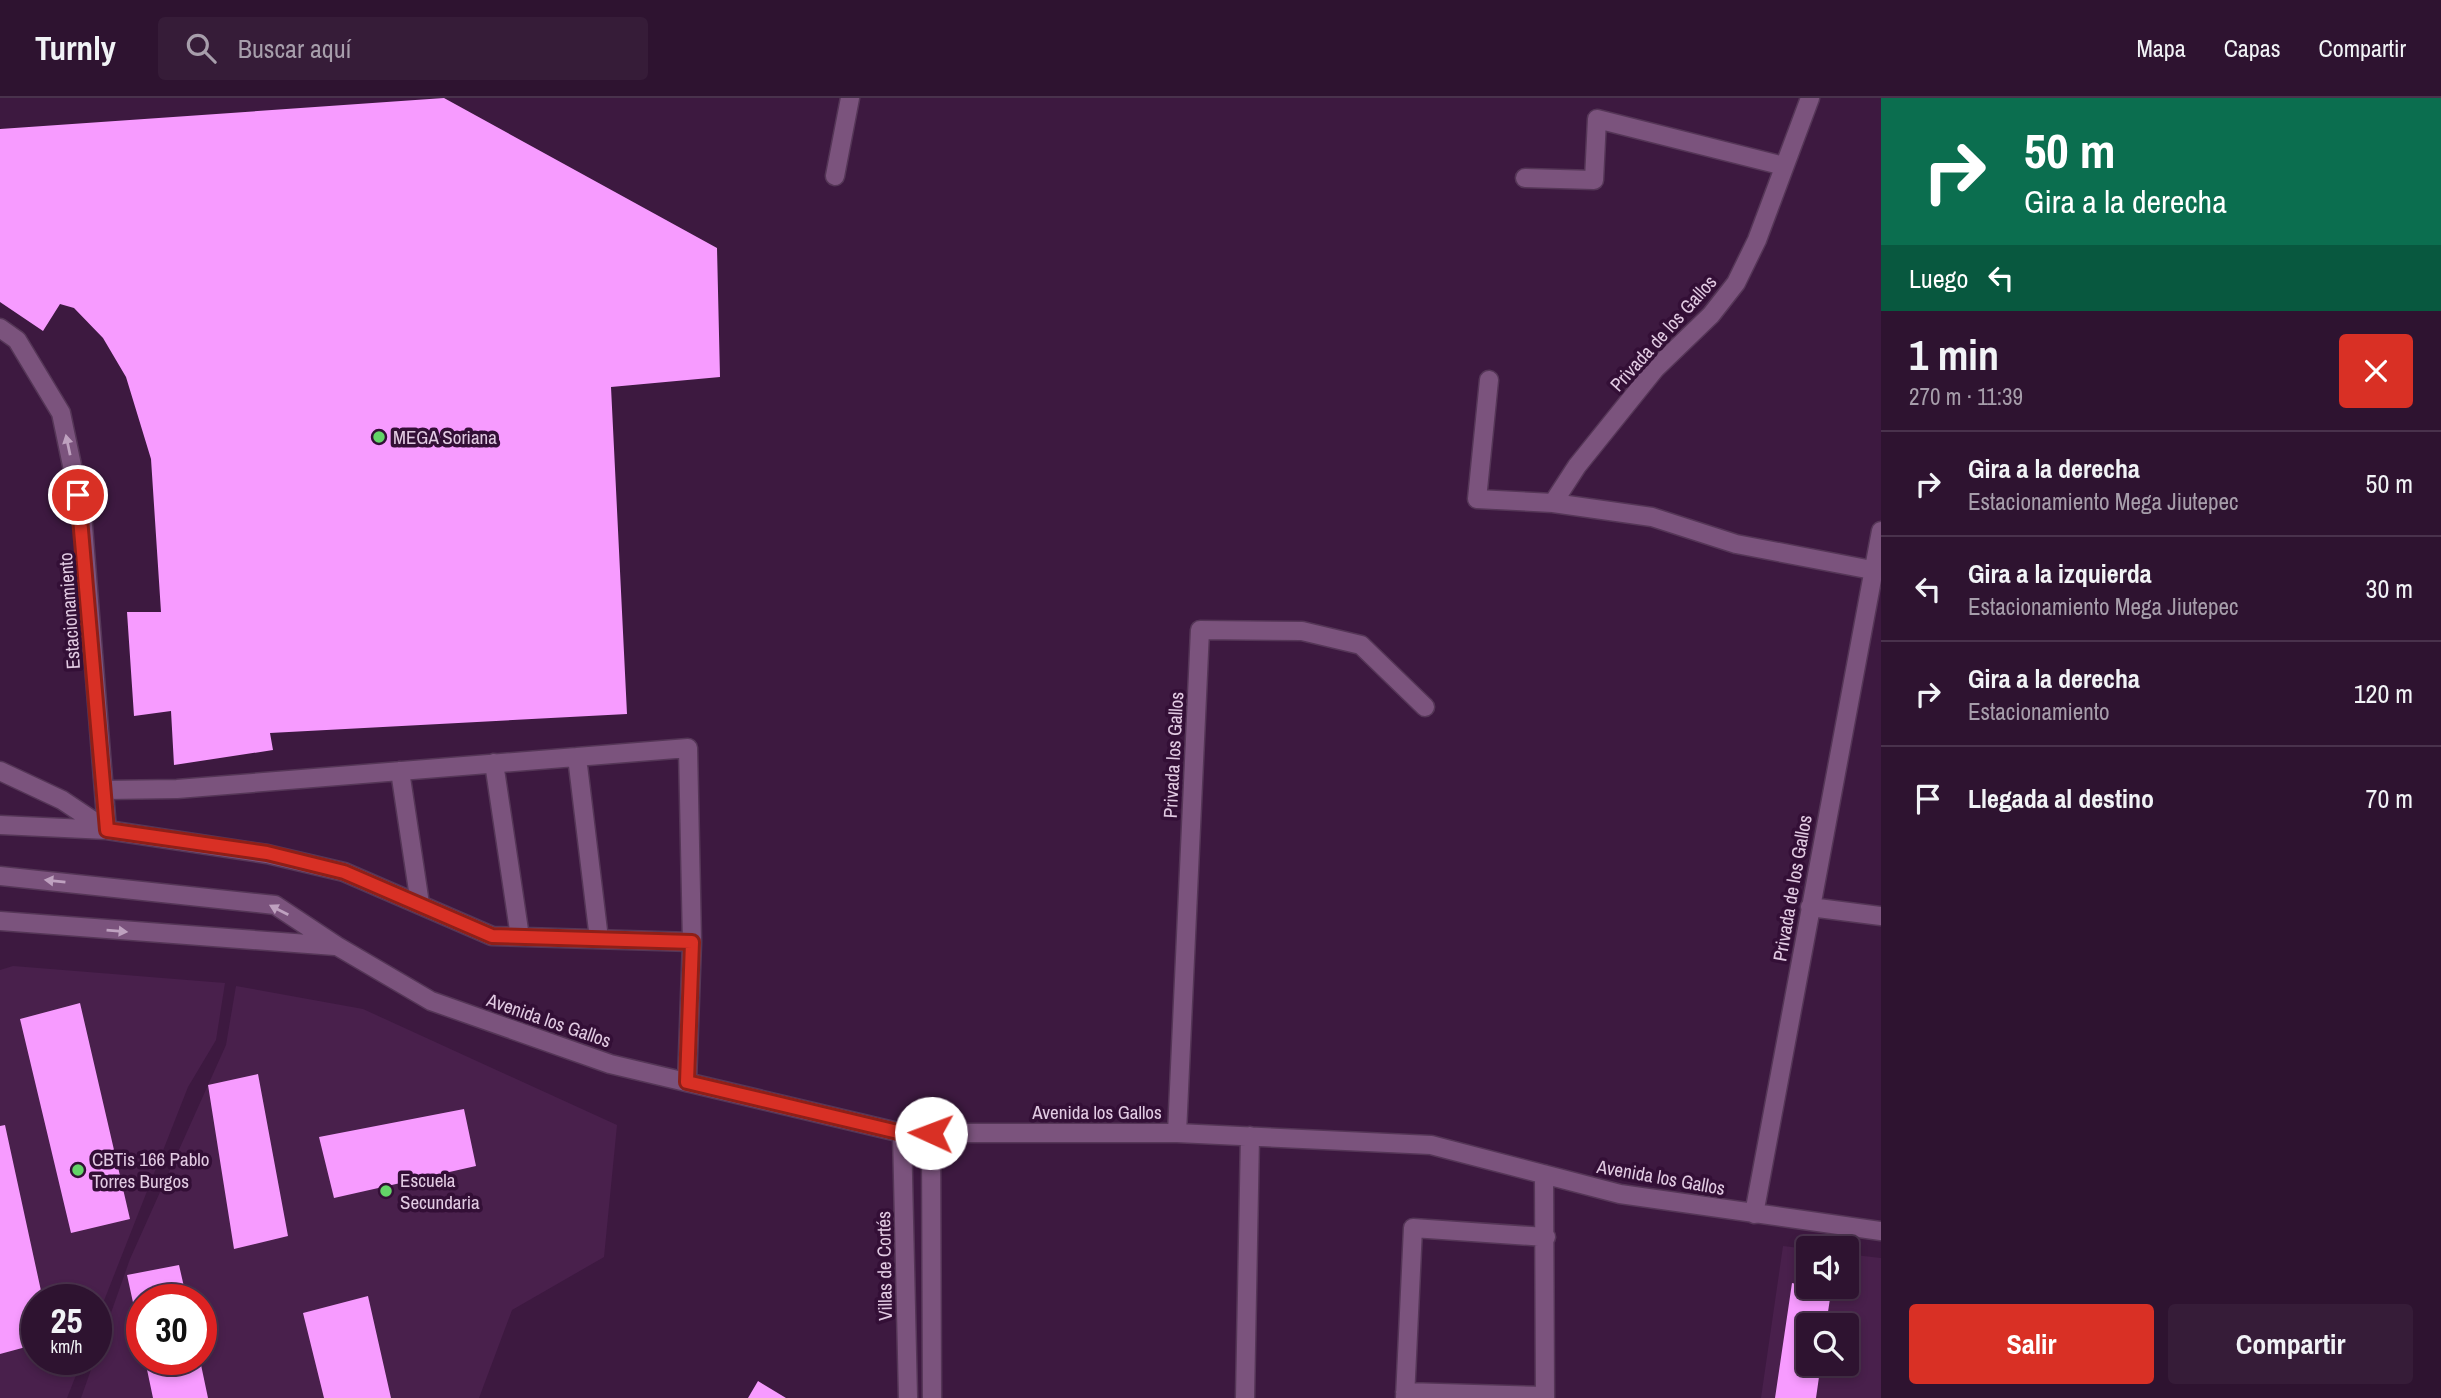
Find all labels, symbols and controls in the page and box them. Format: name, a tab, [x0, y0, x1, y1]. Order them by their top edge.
search box	[158, 17, 648, 80]
text: Turnly	[35, 26, 116, 70]
icon: search	[182, 29, 220, 67]
text: Buscar aquí	[238, 31, 352, 66]
text: Mapa	[2136, 32, 2186, 64]
text: Capas	[2224, 32, 2281, 64]
text: Compartir	[2319, 32, 2406, 64]
text: 50 m	[2024, 117, 2116, 183]
icon: right	[1909, 126, 2000, 217]
text: Gira a la derecha	[2024, 180, 2227, 223]
icon: left	[1982, 259, 2020, 297]
text: Luego	[1909, 261, 1968, 296]
street label: Privada de los Gallos	[1604, 269, 1722, 397]
text: 1 min	[1909, 327, 1999, 383]
button: close	[2339, 334, 2413, 408]
text: 270 m · 11:39	[1909, 381, 2023, 412]
place label: MEGA Soriana	[393, 424, 497, 450]
marker: MEGA Soriana	[371, 429, 387, 445]
one-way arrow	[62, 434, 73, 456]
text: Gira a la derecha	[1968, 451, 2140, 486]
pin	[48, 465, 108, 525]
icon: right	[1909, 465, 1947, 503]
text: 50 m	[2366, 466, 2413, 501]
icon: arrive	[59, 476, 97, 514]
text: Estacionamiento Mega Jiutepec	[1968, 486, 2239, 517]
street label: Estacionamiento	[52, 552, 86, 670]
text: Gira a la izquierda	[1968, 556, 2152, 591]
icon: left	[1909, 570, 1947, 608]
text: 30 m	[2366, 571, 2413, 606]
text: Estacionamiento Mega Jiutepec	[1968, 591, 2239, 622]
text: Gira a la derecha	[1968, 661, 2140, 696]
icon: right	[1909, 675, 1947, 713]
text: 120 m	[2354, 676, 2413, 711]
street label: Privada los Gallos	[1157, 691, 1189, 819]
text: Estacionamiento	[1968, 696, 2110, 727]
icon: arrive	[1909, 780, 1947, 818]
text: Llegada al destino	[1968, 781, 2154, 816]
text: 70 m	[2366, 781, 2413, 816]
street label: Privada de los Gallos	[1766, 813, 1818, 963]
one-way arrow	[44, 876, 66, 887]
one-way arrow	[269, 904, 289, 916]
one-way arrow	[106, 926, 128, 937]
street label: Avenida los Gallos	[483, 986, 615, 1053]
position arrow	[894, 1096, 968, 1170]
street label: Avenida los Gallos	[1031, 1099, 1162, 1125]
place label: CBTis 166 Pablo Torres Burgos	[92, 1146, 209, 1194]
street label: Avenida los Gallos	[1594, 1153, 1727, 1201]
marker: CBTis 166 Pablo Torres Burgos	[70, 1162, 86, 1178]
place label: Escuela Secundaria	[400, 1167, 480, 1215]
marker: Escuela Secundaria	[378, 1183, 394, 1199]
street label: Villas de Cortés	[870, 1211, 898, 1321]
map controls	[1796, 1236, 1859, 1376]
button: sound	[1796, 1236, 1859, 1299]
speed limit sign: 30	[126, 1284, 217, 1375]
text: 25	[51, 1297, 82, 1344]
button: Salir	[1909, 1304, 2154, 1384]
button: Compartir	[2168, 1304, 2413, 1384]
button: search	[1796, 1313, 1859, 1376]
text: km/h	[51, 1334, 83, 1359]

